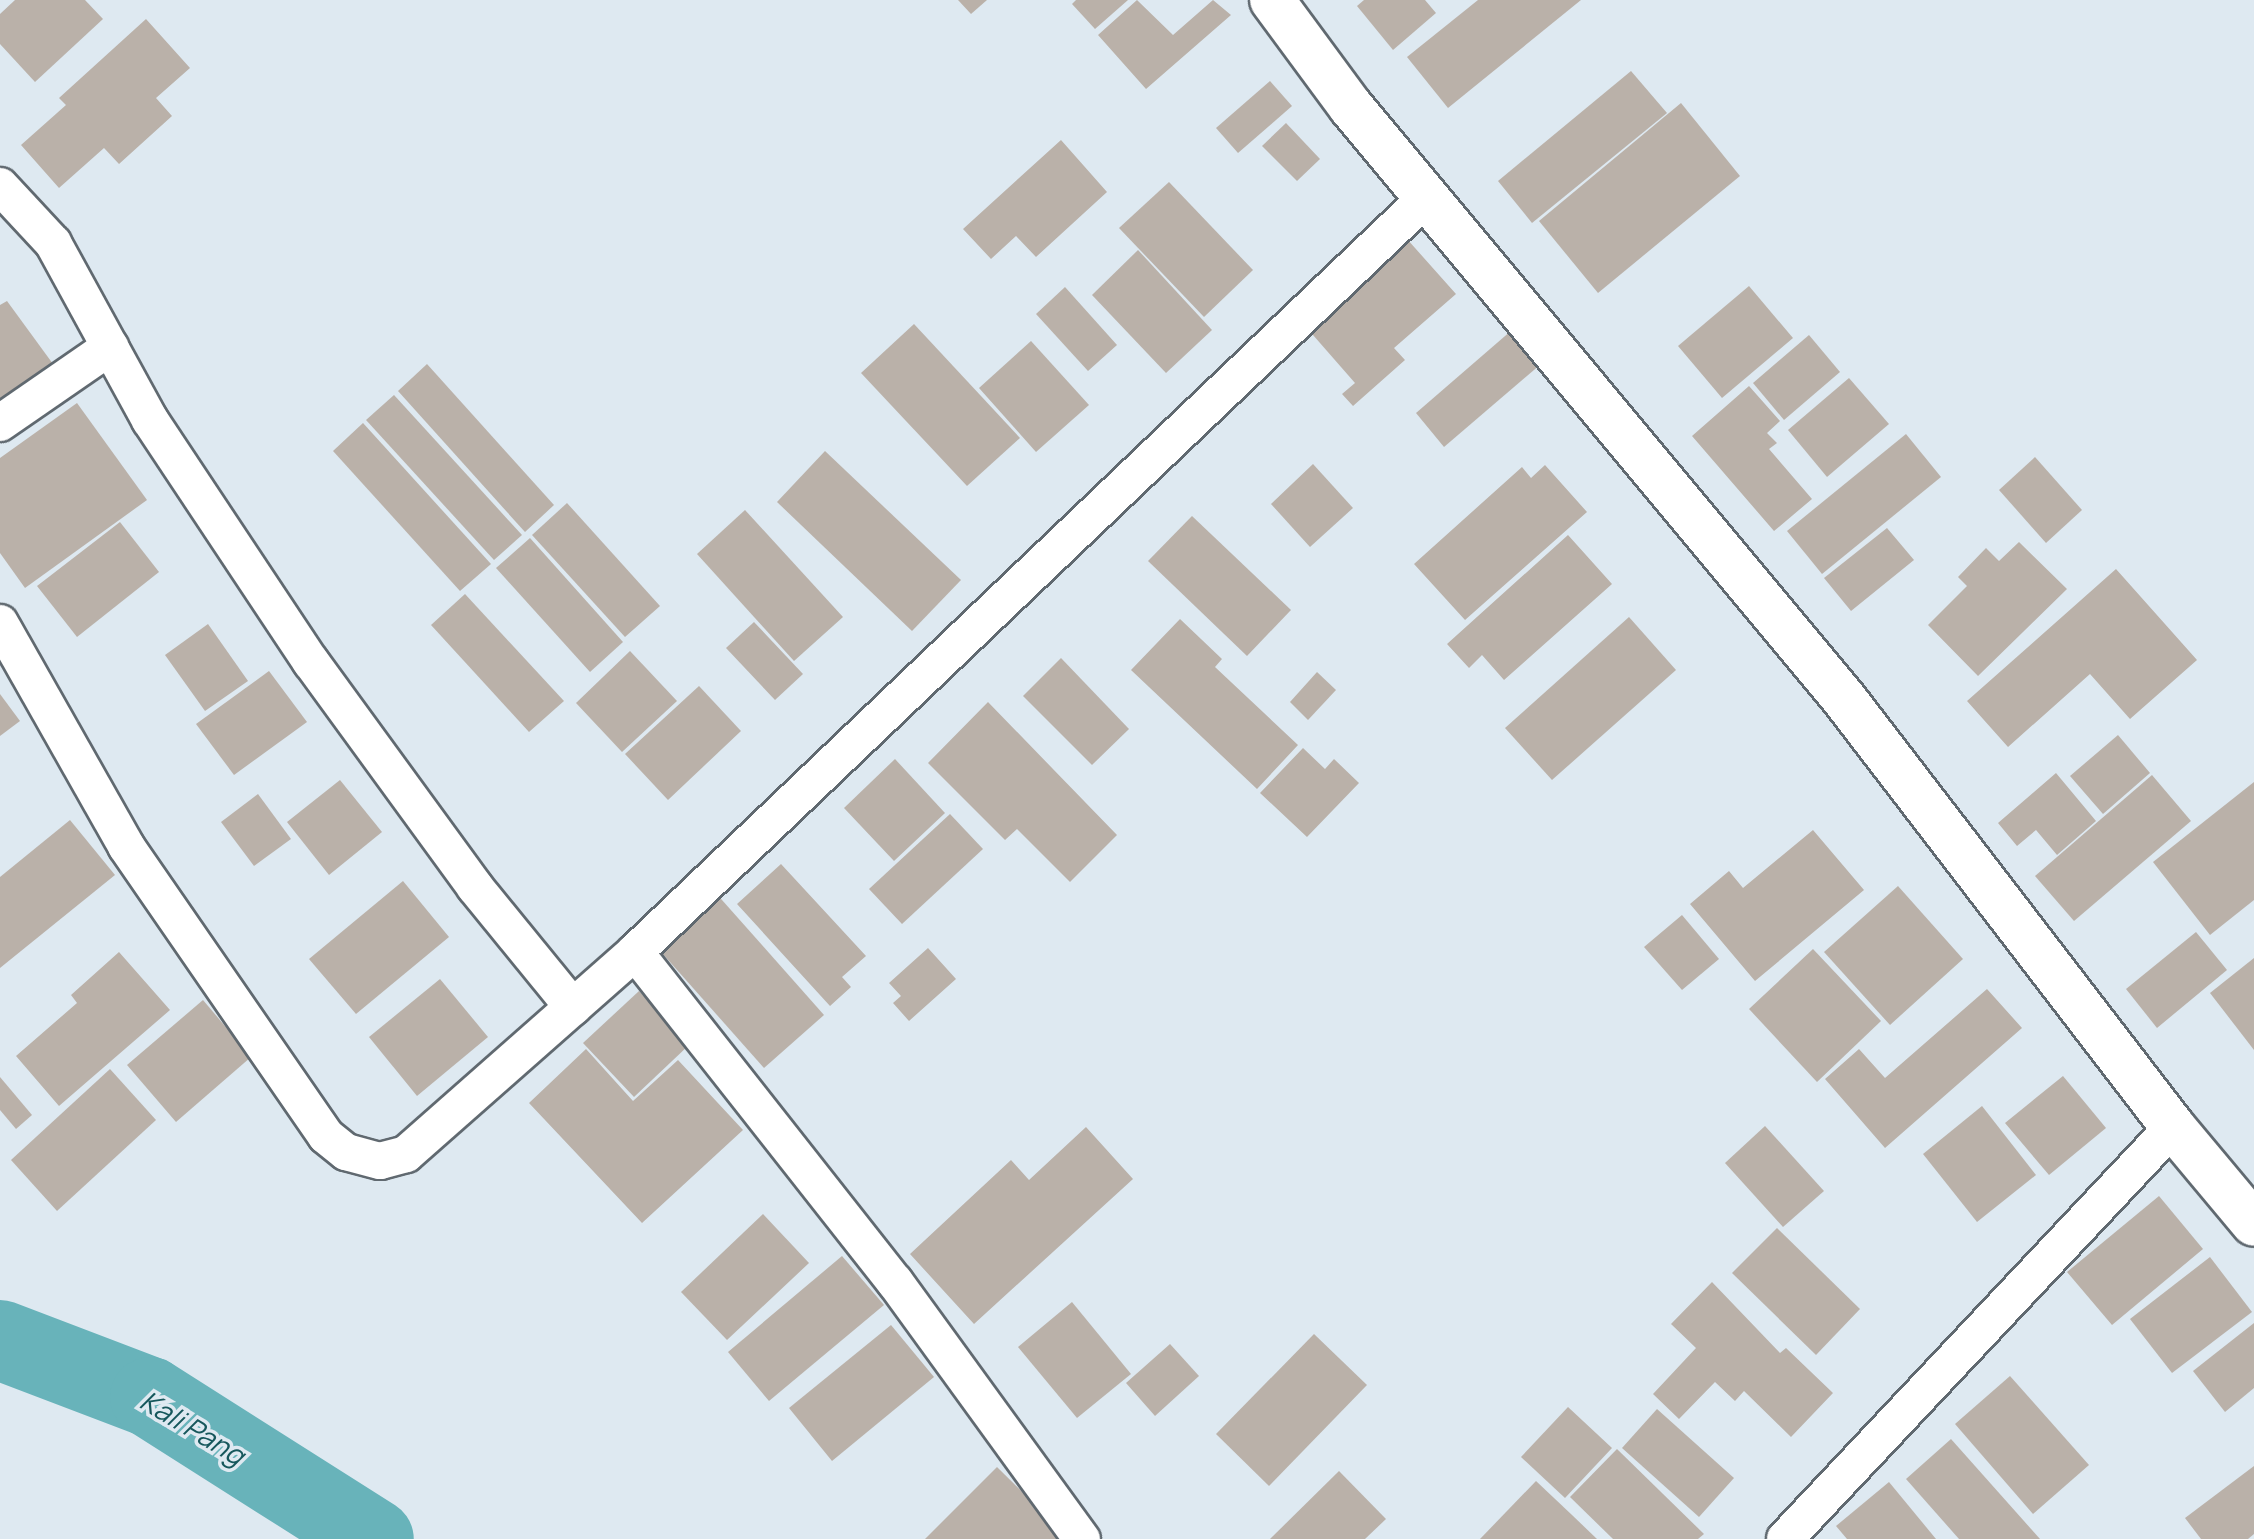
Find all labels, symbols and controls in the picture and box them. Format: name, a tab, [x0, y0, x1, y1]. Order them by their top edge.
water label: Kali Pang	[135, 1383, 251, 1471]

